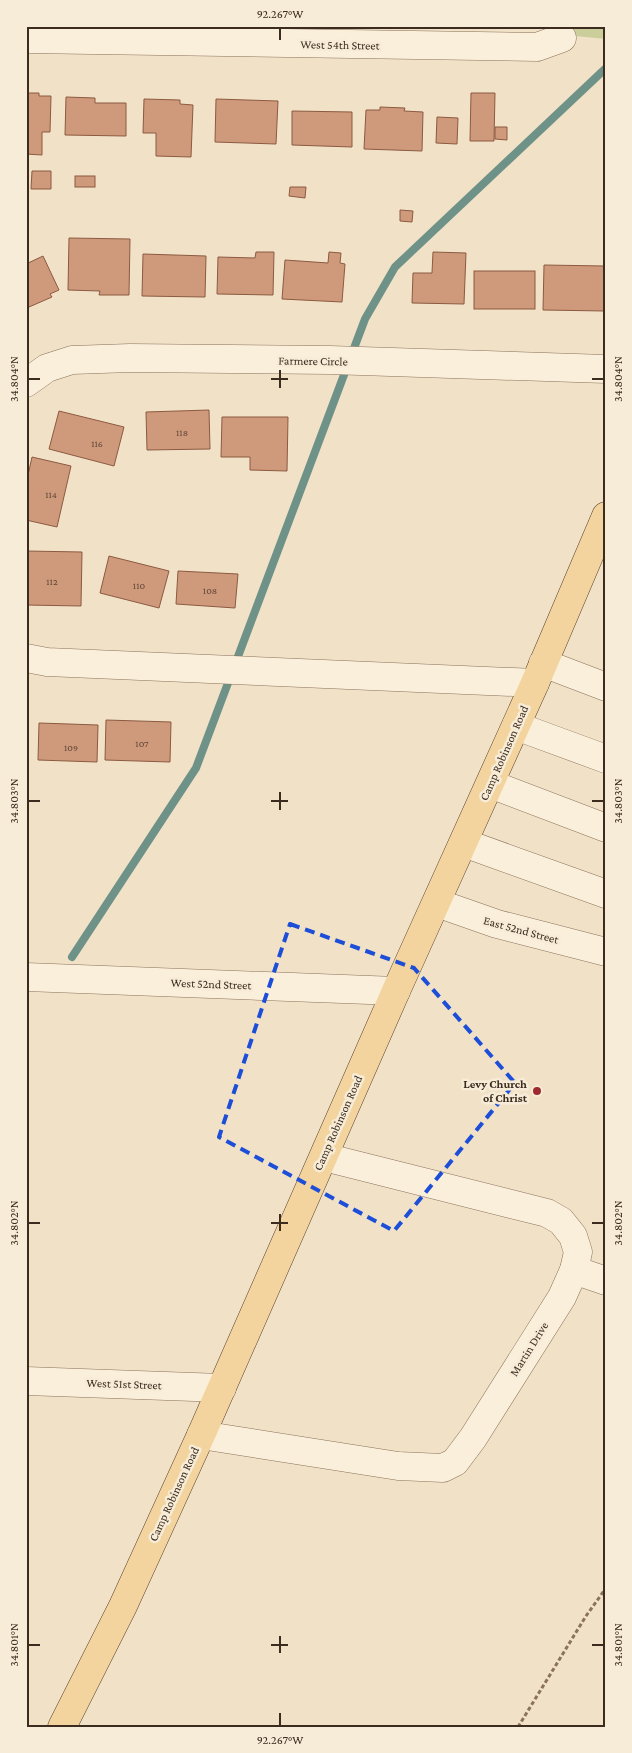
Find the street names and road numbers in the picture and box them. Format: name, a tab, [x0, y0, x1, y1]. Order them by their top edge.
street label: West 54th Street	[300, 37, 381, 53]
street label: Farmere Circle	[278, 353, 348, 369]
street label: Camp Robinson Road	[477, 703, 532, 803]
street label: East 52nd Street	[482, 913, 561, 947]
street label: West 52nd Street	[170, 976, 253, 992]
street label: Camp Robinson Road	[311, 1073, 366, 1173]
street label: Martin Drive	[507, 1319, 551, 1379]
street label: West 51st Street	[86, 1376, 163, 1392]
street label: Camp Robinson Road	[146, 1444, 202, 1543]

